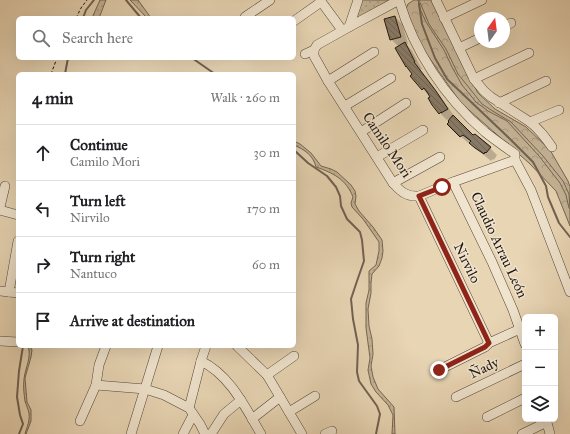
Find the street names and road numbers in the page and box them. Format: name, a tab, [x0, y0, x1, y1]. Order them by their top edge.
street label: Camilo Mori	[359, 109, 415, 181]
street label: Claudio Arrau León	[467, 189, 531, 301]
street label: Nirvilo	[450, 240, 484, 286]
street label: Ñady	[466, 352, 502, 382]

